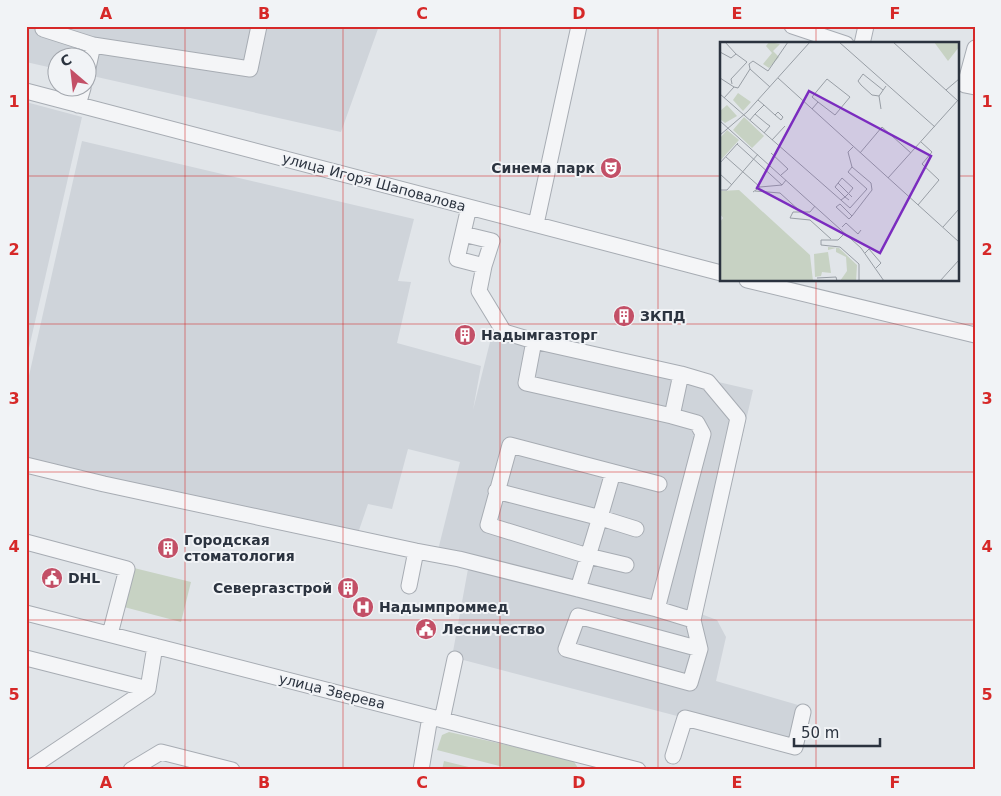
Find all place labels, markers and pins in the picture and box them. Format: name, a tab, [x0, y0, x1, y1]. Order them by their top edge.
theatre icon: Синема парк	[599, 156, 623, 180]
place label: Синема парк	[491, 160, 595, 176]
building icon: ЗКПД	[612, 304, 636, 328]
place label: ЗКПД	[640, 308, 686, 324]
building icon: Надымгазторг	[453, 323, 477, 347]
place label: Надымгазторг	[481, 327, 598, 343]
place label: Городская стоматология	[184, 532, 295, 564]
building icon: Городская стоматология	[156, 536, 180, 560]
public building icon: DHL	[40, 566, 64, 590]
place label: DHL	[68, 570, 100, 586]
building icon: Севергазстрой	[336, 576, 360, 600]
place label: Севергазстрой	[213, 580, 332, 596]
hospital icon: Надымпроммед	[351, 595, 375, 619]
place label: Надымпроммед	[379, 599, 509, 615]
public building icon: Лесничество	[414, 617, 438, 641]
place label: Лесничество	[442, 621, 545, 637]

